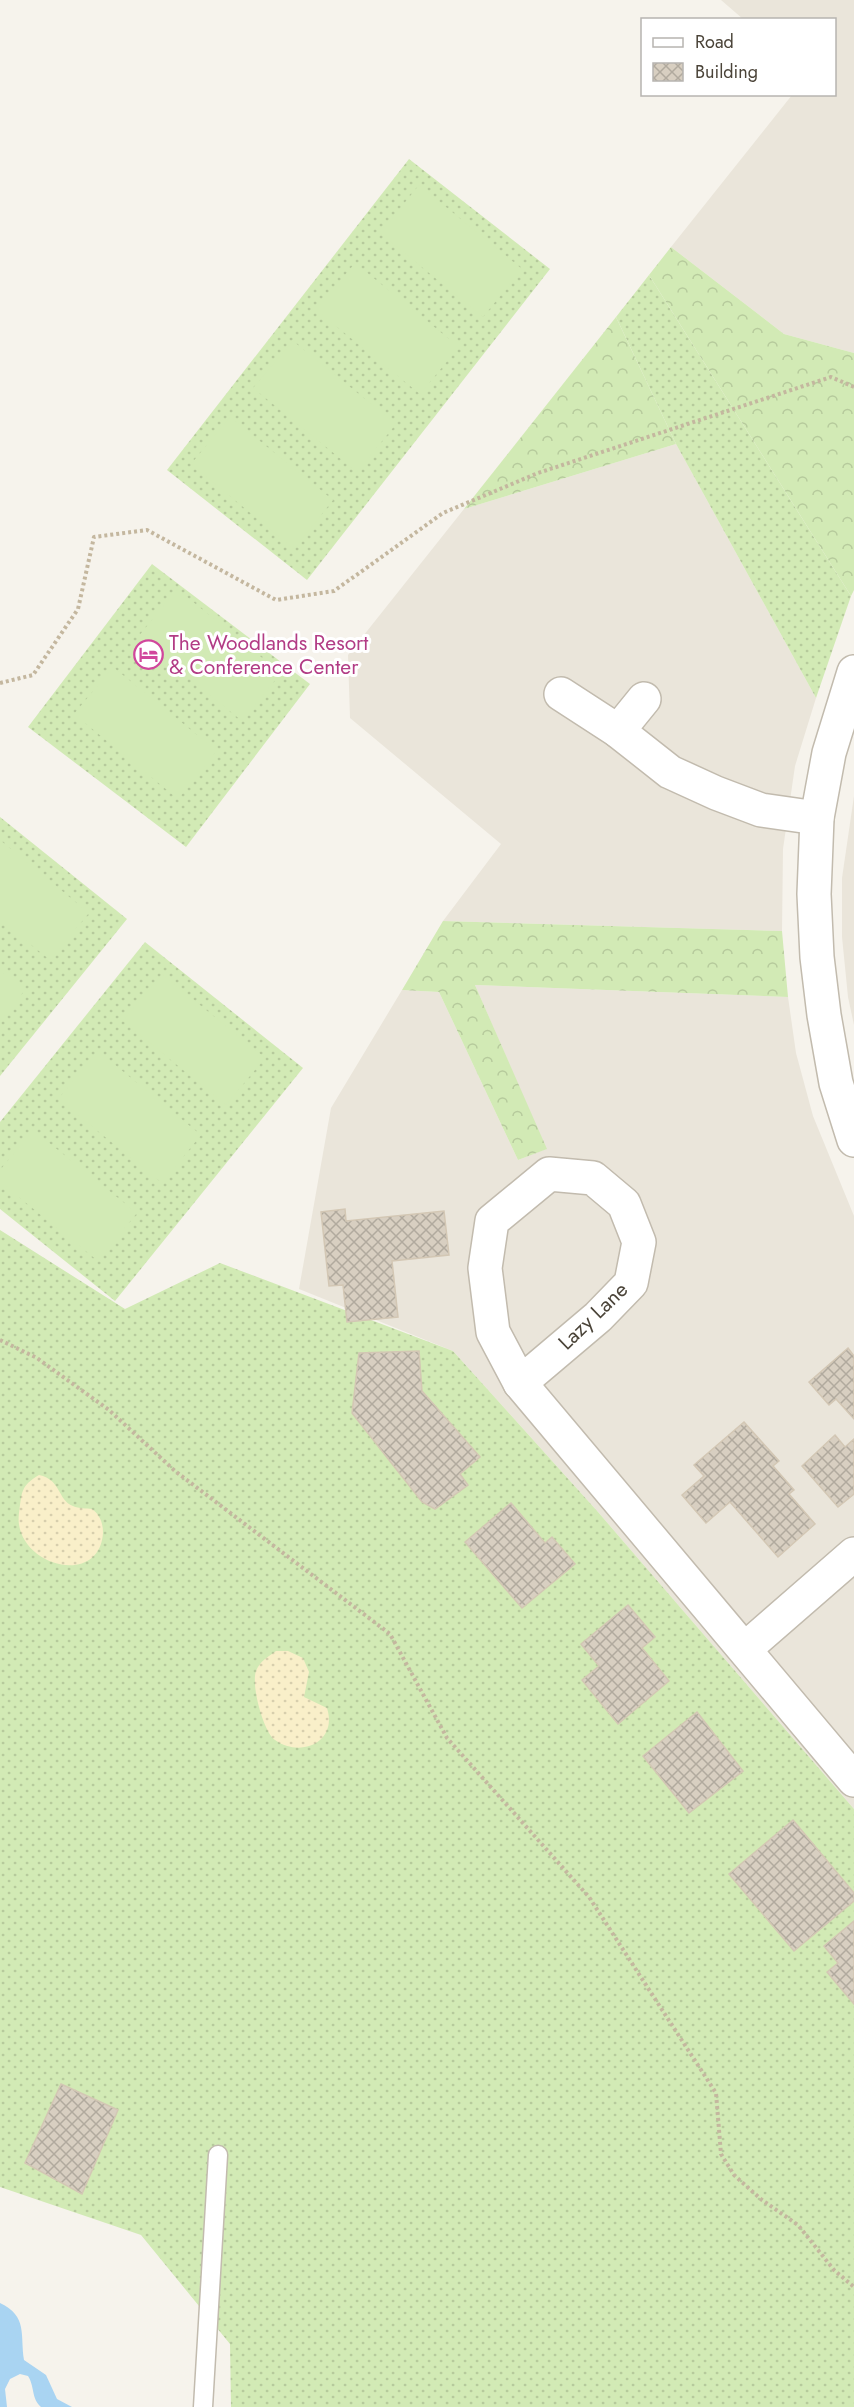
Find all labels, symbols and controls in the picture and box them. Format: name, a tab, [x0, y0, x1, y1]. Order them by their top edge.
legend	[641, 18, 836, 96]
text: Road	[695, 29, 734, 55]
text: Building	[695, 59, 758, 85]
place label: The Woodlands Resort & Conference Center	[169, 628, 368, 682]
hotel icon: The Woodlands Resort & Conference Center	[132, 639, 164, 671]
street label: Lazy Lane	[551, 1275, 635, 1357]

